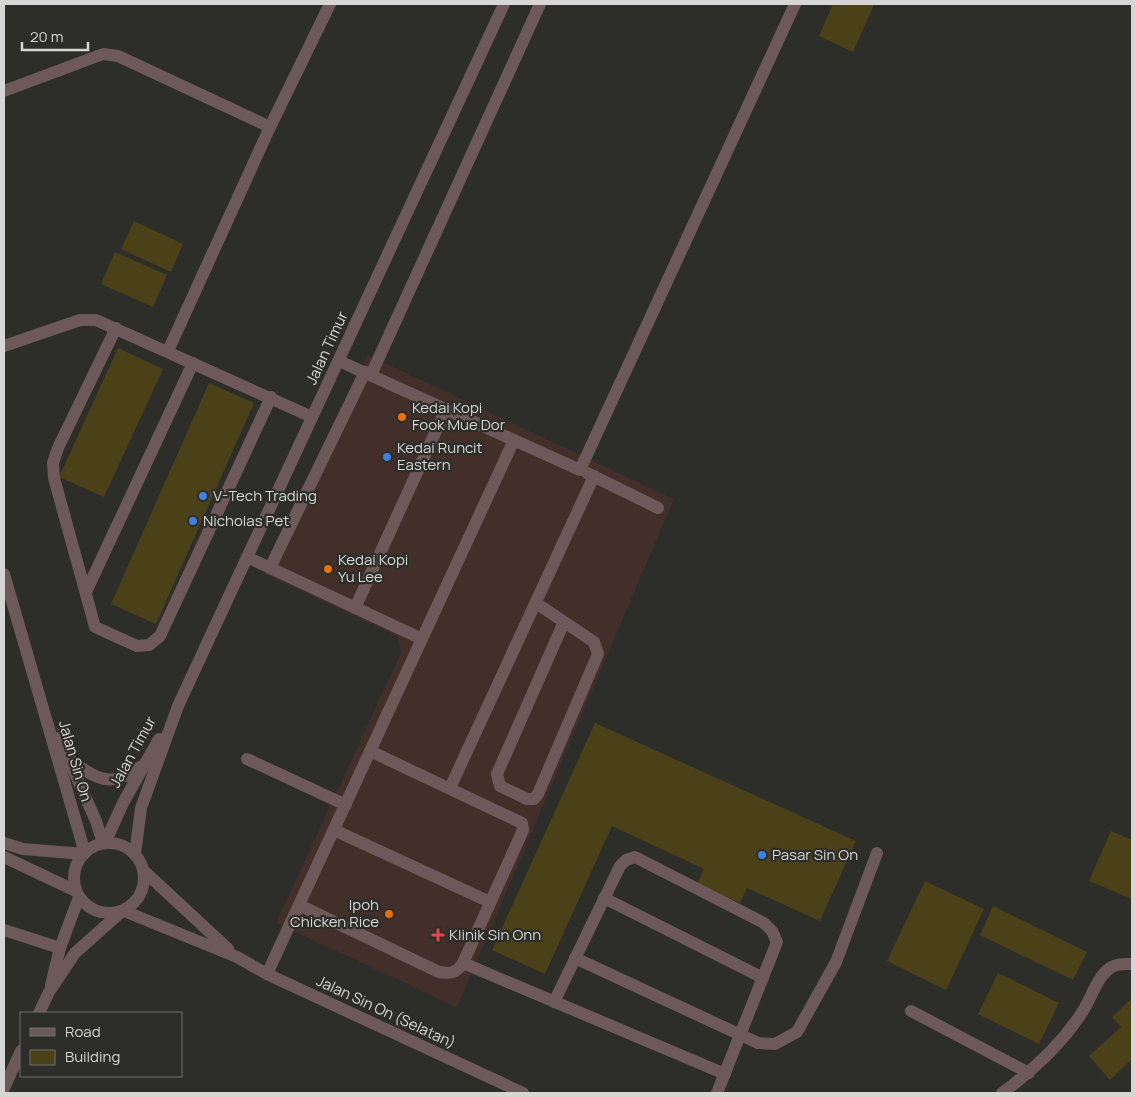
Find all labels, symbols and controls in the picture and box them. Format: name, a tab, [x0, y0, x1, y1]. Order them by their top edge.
scale bar	[22, 20, 89, 52]
text: 20 m	[30, 26, 63, 47]
street label: Jalan Timur	[300, 307, 353, 388]
place label: Kedai Kopi Fook Mue Dor	[412, 397, 506, 435]
marker: Kedai Kopi Fook Mue Dor	[396, 411, 408, 423]
place label: Kedai Runcit Eastern	[397, 437, 483, 475]
marker: Kedai Runcit Eastern	[381, 451, 393, 463]
place label: V-Tech Trading	[213, 485, 317, 506]
marker: V-Tech Trading	[197, 490, 209, 502]
place label: Nicholas Pet	[203, 510, 289, 531]
marker: Nicholas Pet	[187, 515, 199, 527]
place label: Kedai Kopi Yu Lee	[338, 549, 408, 587]
marker: Kedai Kopi Yu Lee	[322, 563, 334, 575]
street label: Jalan Timur	[104, 712, 161, 791]
street label: Jalan Sin On	[54, 718, 97, 804]
place label: Pasar Sin On	[772, 844, 858, 865]
marker: Pasar Sin On	[756, 849, 768, 861]
place label: Ipoh Chicken Rice	[290, 894, 379, 932]
marker: Ipoh Chicken Rice	[383, 908, 395, 920]
place label: Klinik Sin Onn	[449, 924, 541, 945]
marker: Klinik Sin Onn	[431, 928, 445, 942]
street label: Jalan Sin On (Selatan)	[313, 970, 459, 1053]
legend	[20, 1012, 182, 1077]
text: Road	[65, 1021, 101, 1042]
text: Building	[65, 1046, 120, 1067]

